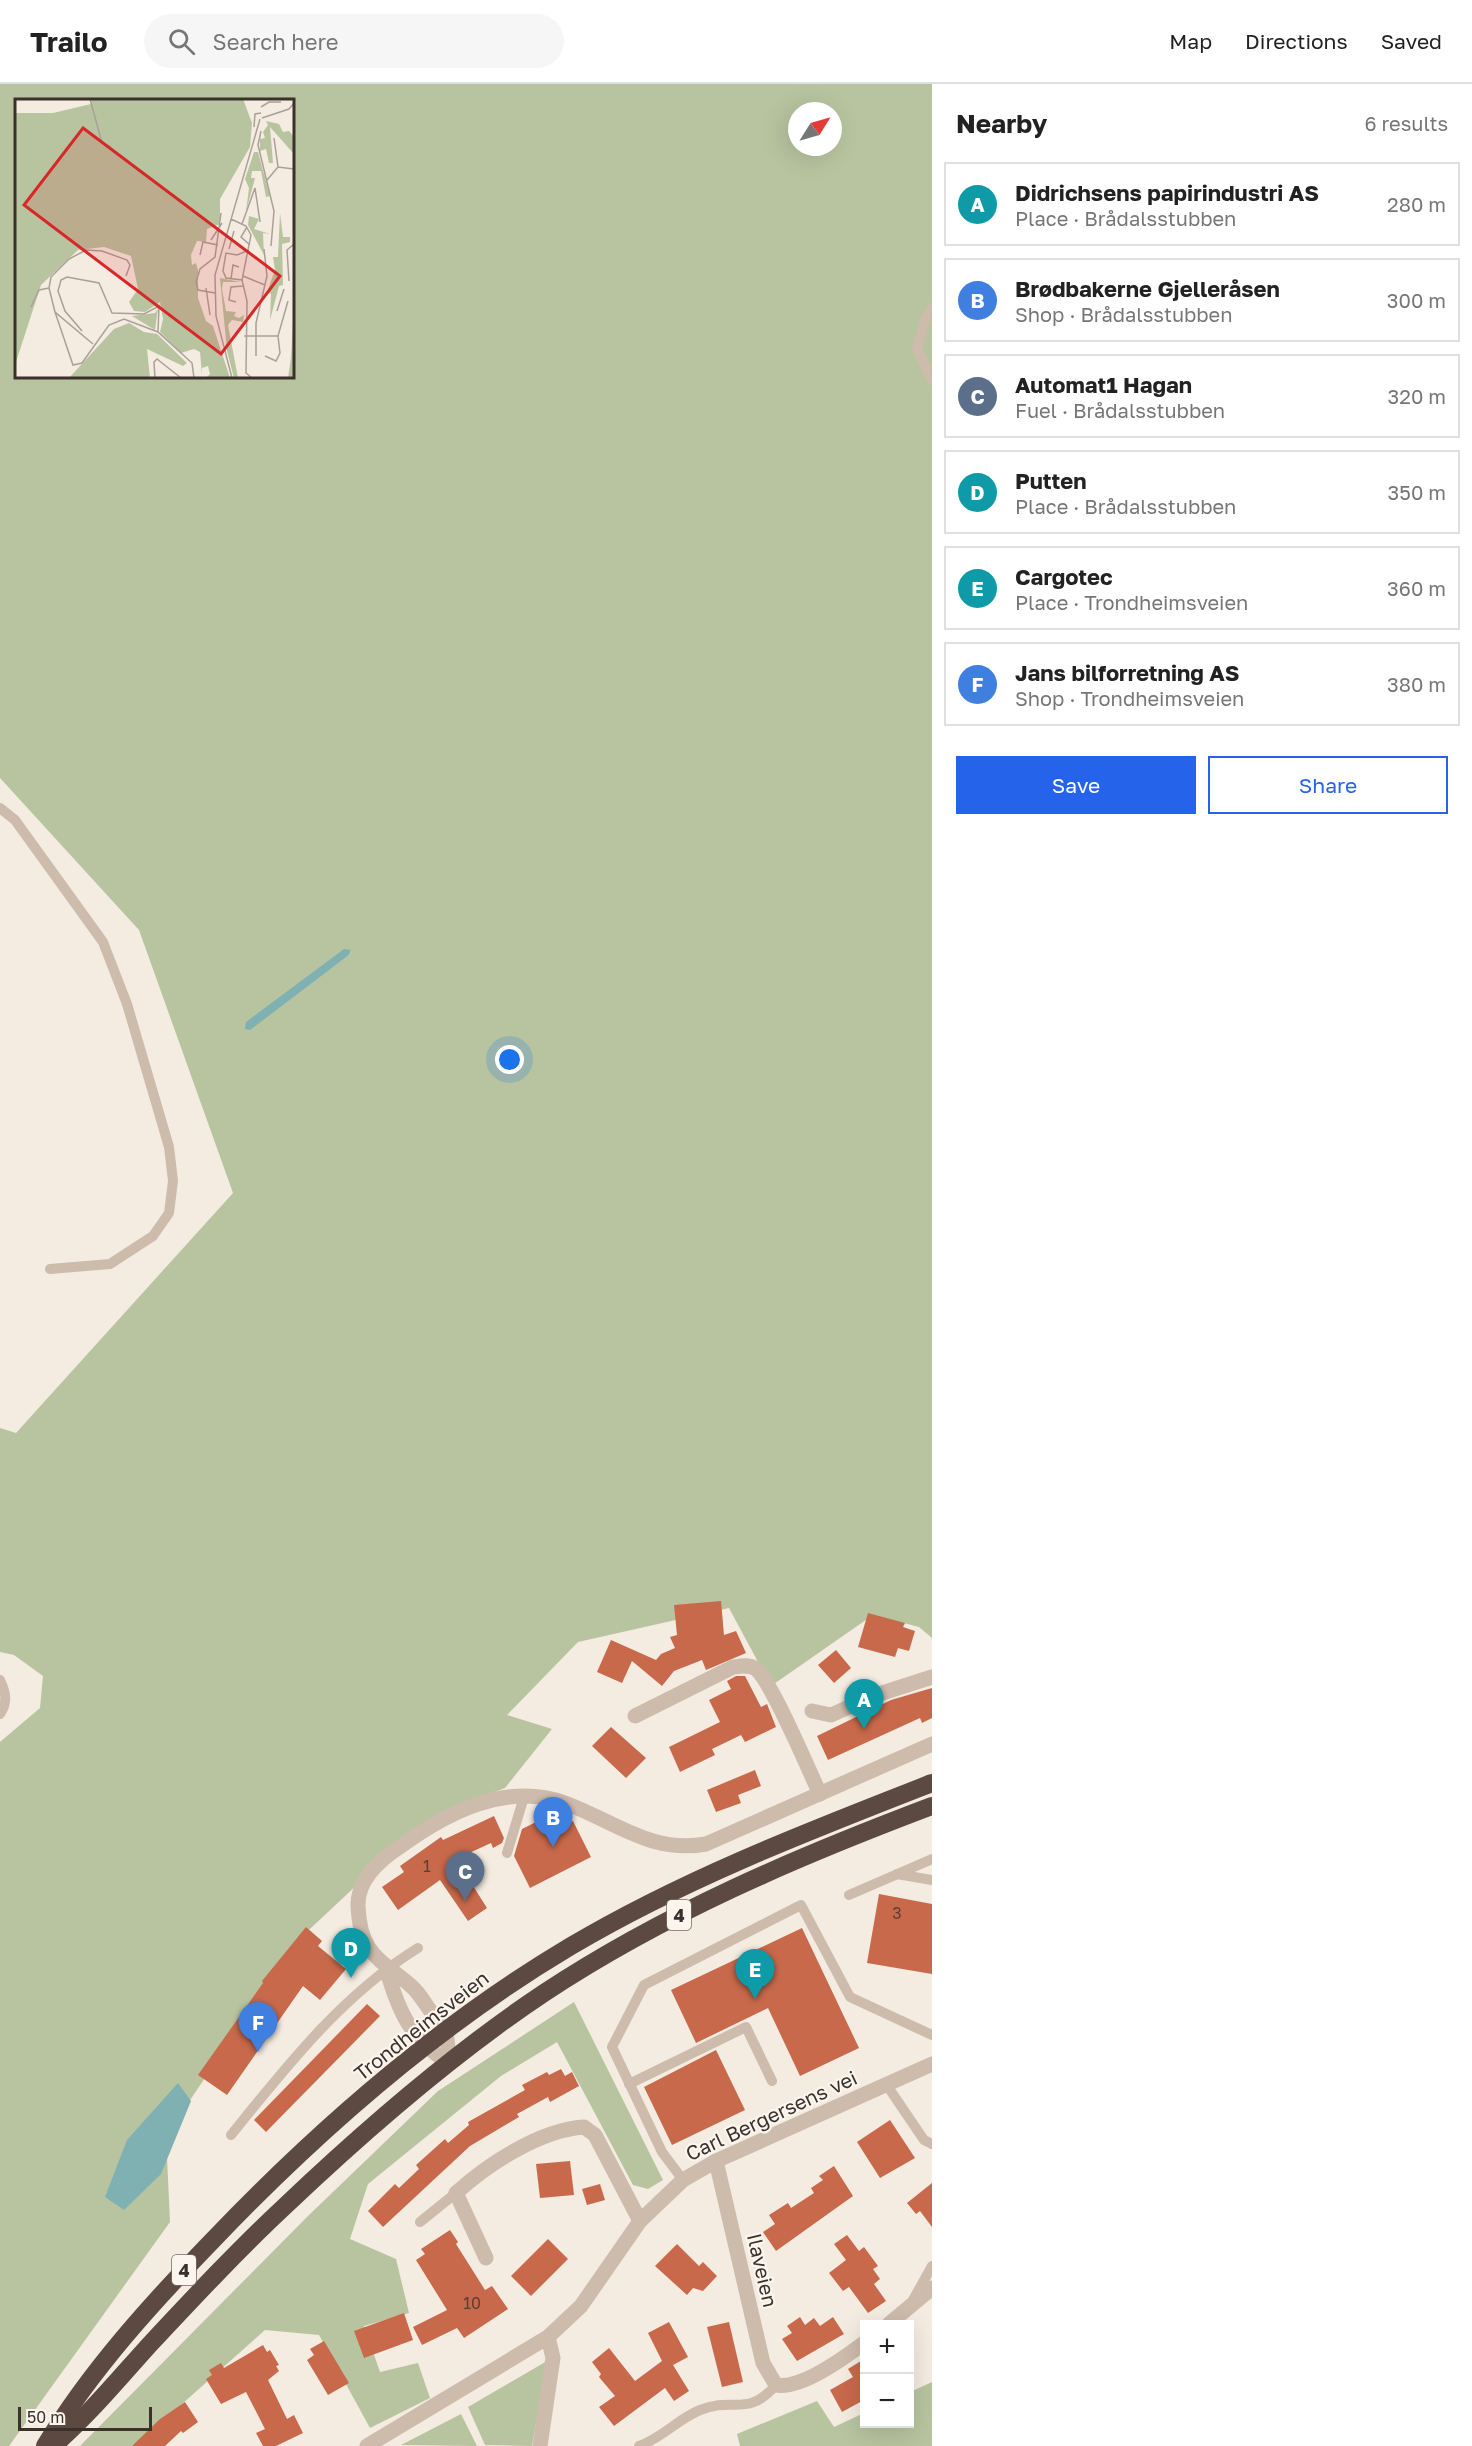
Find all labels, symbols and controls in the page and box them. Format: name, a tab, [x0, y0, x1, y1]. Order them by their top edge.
search box	[144, 14, 564, 68]
text: Trailo	[30, 25, 108, 58]
icon: search	[165, 25, 198, 58]
text: Search here	[213, 28, 339, 55]
text: Map	[1169, 28, 1212, 54]
text: Directions	[1245, 28, 1348, 54]
text: Saved	[1381, 28, 1442, 54]
inset map	[15, 99, 294, 378]
north arrow	[788, 102, 842, 156]
text: Nearby	[956, 108, 1047, 139]
text: 6 results	[1364, 111, 1448, 135]
text: Didrichsens papirindustri AS	[1015, 179, 1319, 206]
text: A	[970, 192, 985, 216]
text: 280 m	[1387, 192, 1446, 216]
text: Place · Brådalsstubben	[1015, 206, 1236, 230]
text: Brødbakerne Gjelleråsen	[1015, 275, 1280, 302]
text: B	[970, 288, 985, 312]
text: 300 m	[1387, 288, 1446, 312]
text: Shop · Brådalsstubben	[1015, 302, 1233, 326]
text: Automat1 Hagan	[1015, 371, 1192, 398]
text: C	[970, 384, 985, 408]
text: 320 m	[1388, 384, 1446, 408]
text: Fuel · Brådalsstubben	[1015, 398, 1225, 422]
text: Putten	[1015, 467, 1087, 494]
text: D	[970, 480, 985, 504]
text: 350 m	[1388, 480, 1446, 504]
text: Place · Brådalsstubben	[1015, 494, 1236, 518]
text: Cargotec	[1015, 563, 1113, 590]
text: E	[971, 576, 984, 600]
text: 360 m	[1387, 576, 1446, 600]
text: Place · Trondheimsveien	[1015, 590, 1248, 614]
text: Jans bilforretning AS	[1015, 659, 1239, 686]
text: F	[972, 672, 983, 696]
text: 380 m	[1387, 672, 1446, 696]
text: Shop · Trondheimsveien	[1015, 686, 1244, 710]
button: Save	[956, 756, 1196, 814]
button: Share	[1208, 756, 1448, 814]
your location	[495, 1045, 524, 1074]
pin: A	[844, 1680, 884, 1729]
pin: B	[534, 1798, 572, 1847]
pin: C	[446, 1852, 484, 1901]
house number: 1	[423, 1856, 431, 1876]
road number: 4	[667, 1900, 691, 1930]
house number: 3	[892, 1903, 902, 1923]
pin: D	[332, 1928, 370, 1978]
pin: E	[736, 1950, 774, 1999]
street label: Trondheimsveien	[349, 1965, 493, 2085]
pin: F	[238, 2002, 278, 2052]
street label: Carl Bergersens vei	[682, 2065, 860, 2165]
street label: Ilaveien	[743, 2231, 783, 2309]
road number: 4	[172, 2255, 196, 2285]
house number: 10	[463, 2293, 481, 2313]
map controls	[860, 2320, 914, 2428]
button: +	[860, 2320, 914, 2374]
button: −	[860, 2374, 914, 2428]
scale bar	[18, 2404, 152, 2432]
text: 50 m	[27, 2407, 64, 2427]

